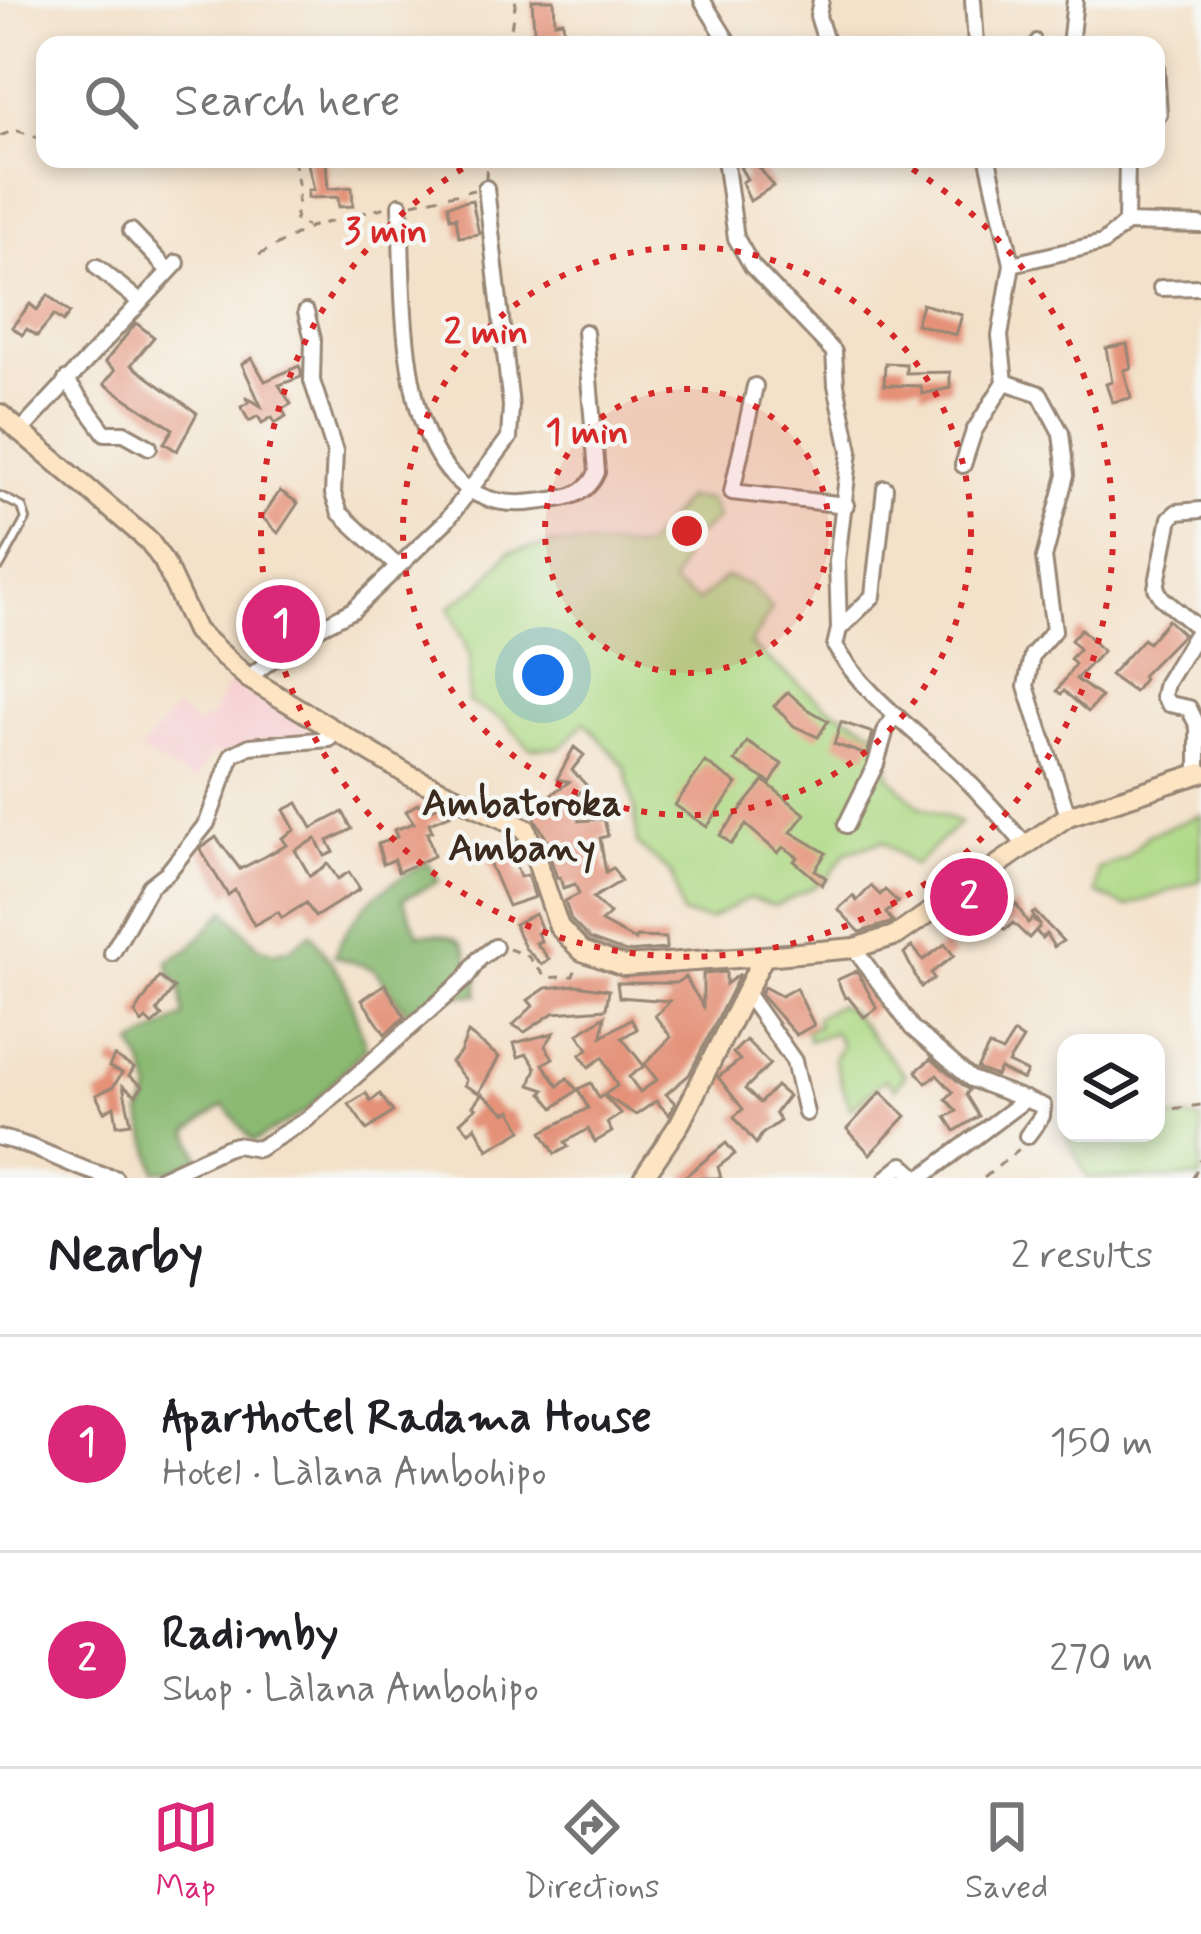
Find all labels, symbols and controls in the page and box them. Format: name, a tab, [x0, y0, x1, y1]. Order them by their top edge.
search box	[36, 36, 1165, 168]
icon: search	[78, 69, 144, 135]
text: Search here	[174, 73, 401, 132]
text: 3 min	[344, 209, 428, 256]
text: 2 min	[444, 310, 528, 357]
text: 1 min	[546, 410, 628, 457]
centre of rings	[666, 510, 708, 552]
pin: 1	[242, 579, 320, 669]
your location	[513, 645, 573, 705]
district label: Ambatoroka Ambany	[422, 779, 622, 875]
pin: 2	[930, 852, 1008, 942]
map controls	[1057, 1034, 1165, 1142]
button: layers	[1057, 1034, 1165, 1142]
text: Nearby	[48, 1223, 203, 1289]
text: 2 results	[1011, 1231, 1153, 1282]
text: Aparthotel Radama House	[162, 1389, 652, 1448]
text: 1	[78, 1418, 96, 1469]
text: 150 m	[1050, 1418, 1153, 1469]
text: Hotel · Làlana Ambohipo	[162, 1448, 547, 1499]
text: Radimby	[162, 1605, 338, 1664]
text: 2	[77, 1634, 97, 1685]
text: 270 m	[1049, 1634, 1153, 1685]
text: Shop · Làlana Ambohipo	[162, 1664, 539, 1715]
tab: Map	[153, 1794, 219, 1910]
tab: Directions	[524, 1794, 660, 1910]
tab: Saved	[965, 1794, 1048, 1910]

